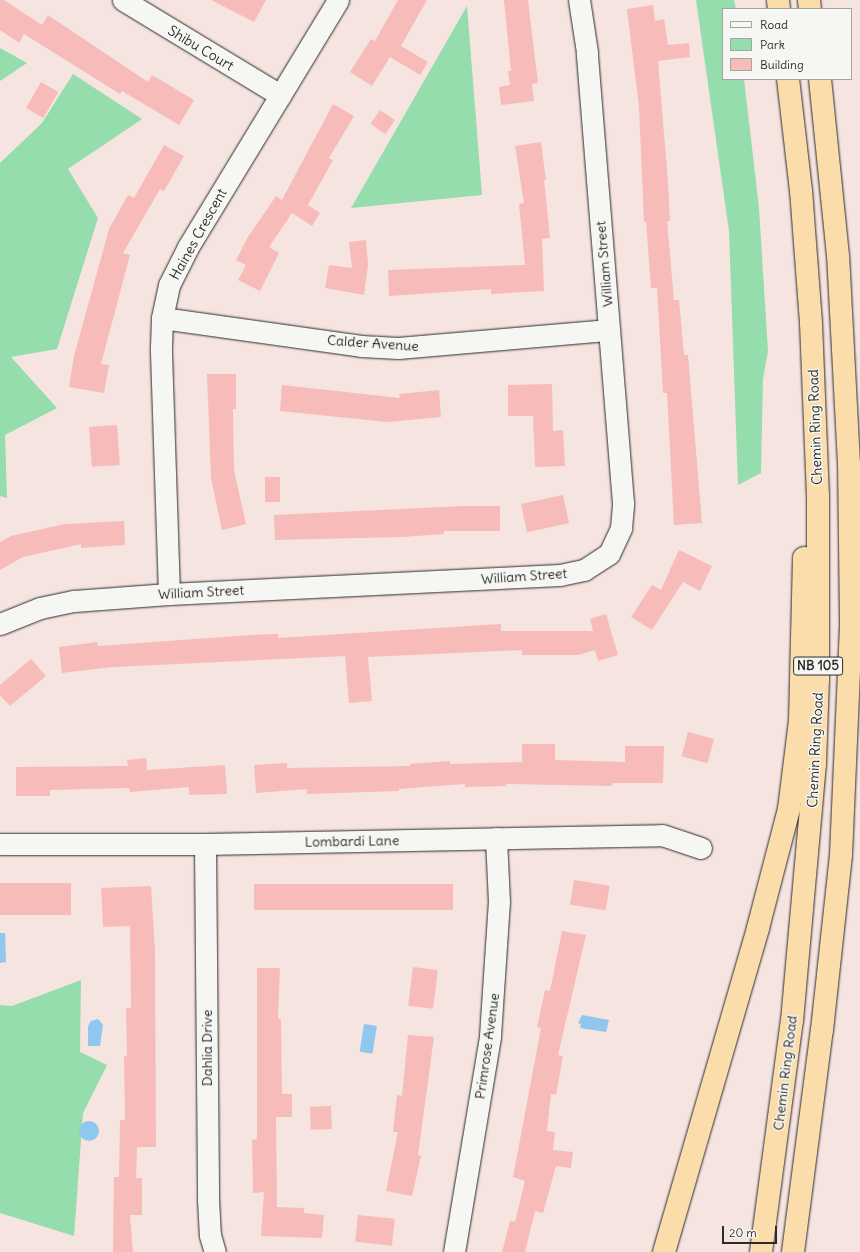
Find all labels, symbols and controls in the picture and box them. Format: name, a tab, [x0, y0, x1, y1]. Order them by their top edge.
legend	[722, 8, 852, 80]
text: Road	[760, 17, 788, 32]
street label: Shibu Court	[165, 22, 237, 74]
text: Park	[760, 37, 785, 52]
text: Building	[760, 57, 804, 72]
street label: Haines Crescent	[166, 185, 230, 283]
street label: William Street	[592, 220, 616, 308]
street label: Calder Avenue	[327, 331, 419, 355]
street label: Chemin Ring Road	[805, 369, 825, 485]
street label: William Street	[480, 565, 568, 587]
street label: William Street	[157, 581, 245, 603]
road number: NB 105	[793, 655, 843, 677]
street label: Chemin Ring Road	[804, 692, 826, 808]
street label: Lombardi Lane	[304, 832, 400, 850]
street label: Primrose Avenue	[471, 992, 503, 1100]
street label: Dahlia Drive	[199, 1010, 215, 1086]
street label: Chemin Ring Road	[770, 1015, 800, 1131]
scale bar	[724, 1218, 779, 1244]
text: 20 m	[729, 1225, 757, 1240]

